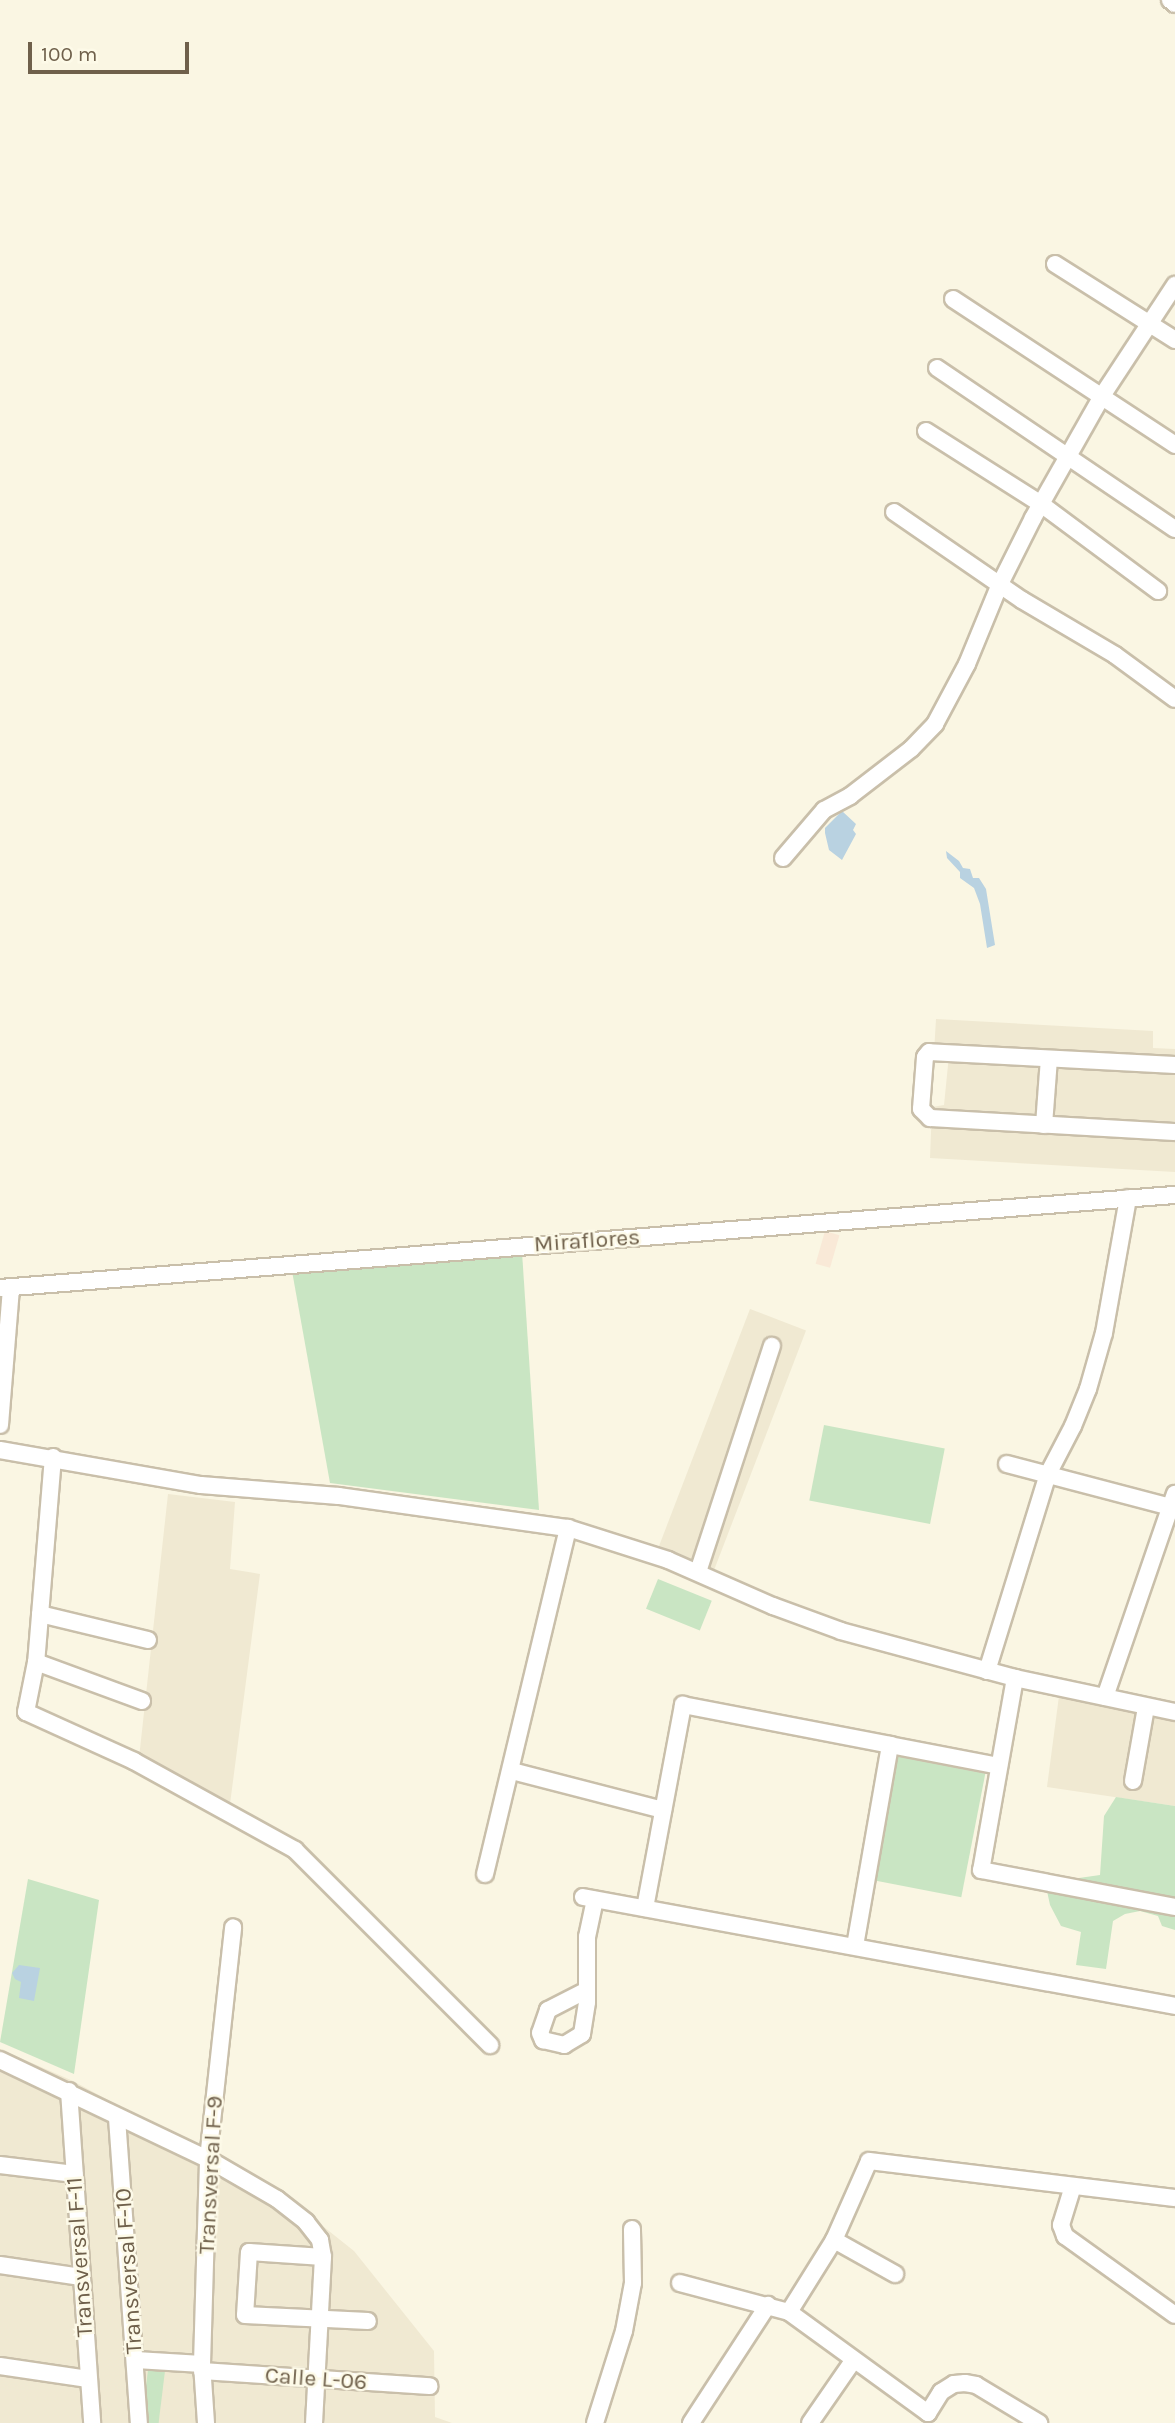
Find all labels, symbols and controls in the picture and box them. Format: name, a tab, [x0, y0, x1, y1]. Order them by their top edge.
scale bar	[32, 28, 192, 72]
text: 100 m	[41, 42, 98, 66]
street label: Miraflores	[533, 1224, 641, 1258]
street label: Transversal F-9	[193, 2095, 229, 2255]
street label: Transversal F-11	[61, 2176, 99, 2338]
street label: Transversal F-10	[109, 2187, 149, 2355]
street label: Calle L-06	[264, 2362, 368, 2396]

